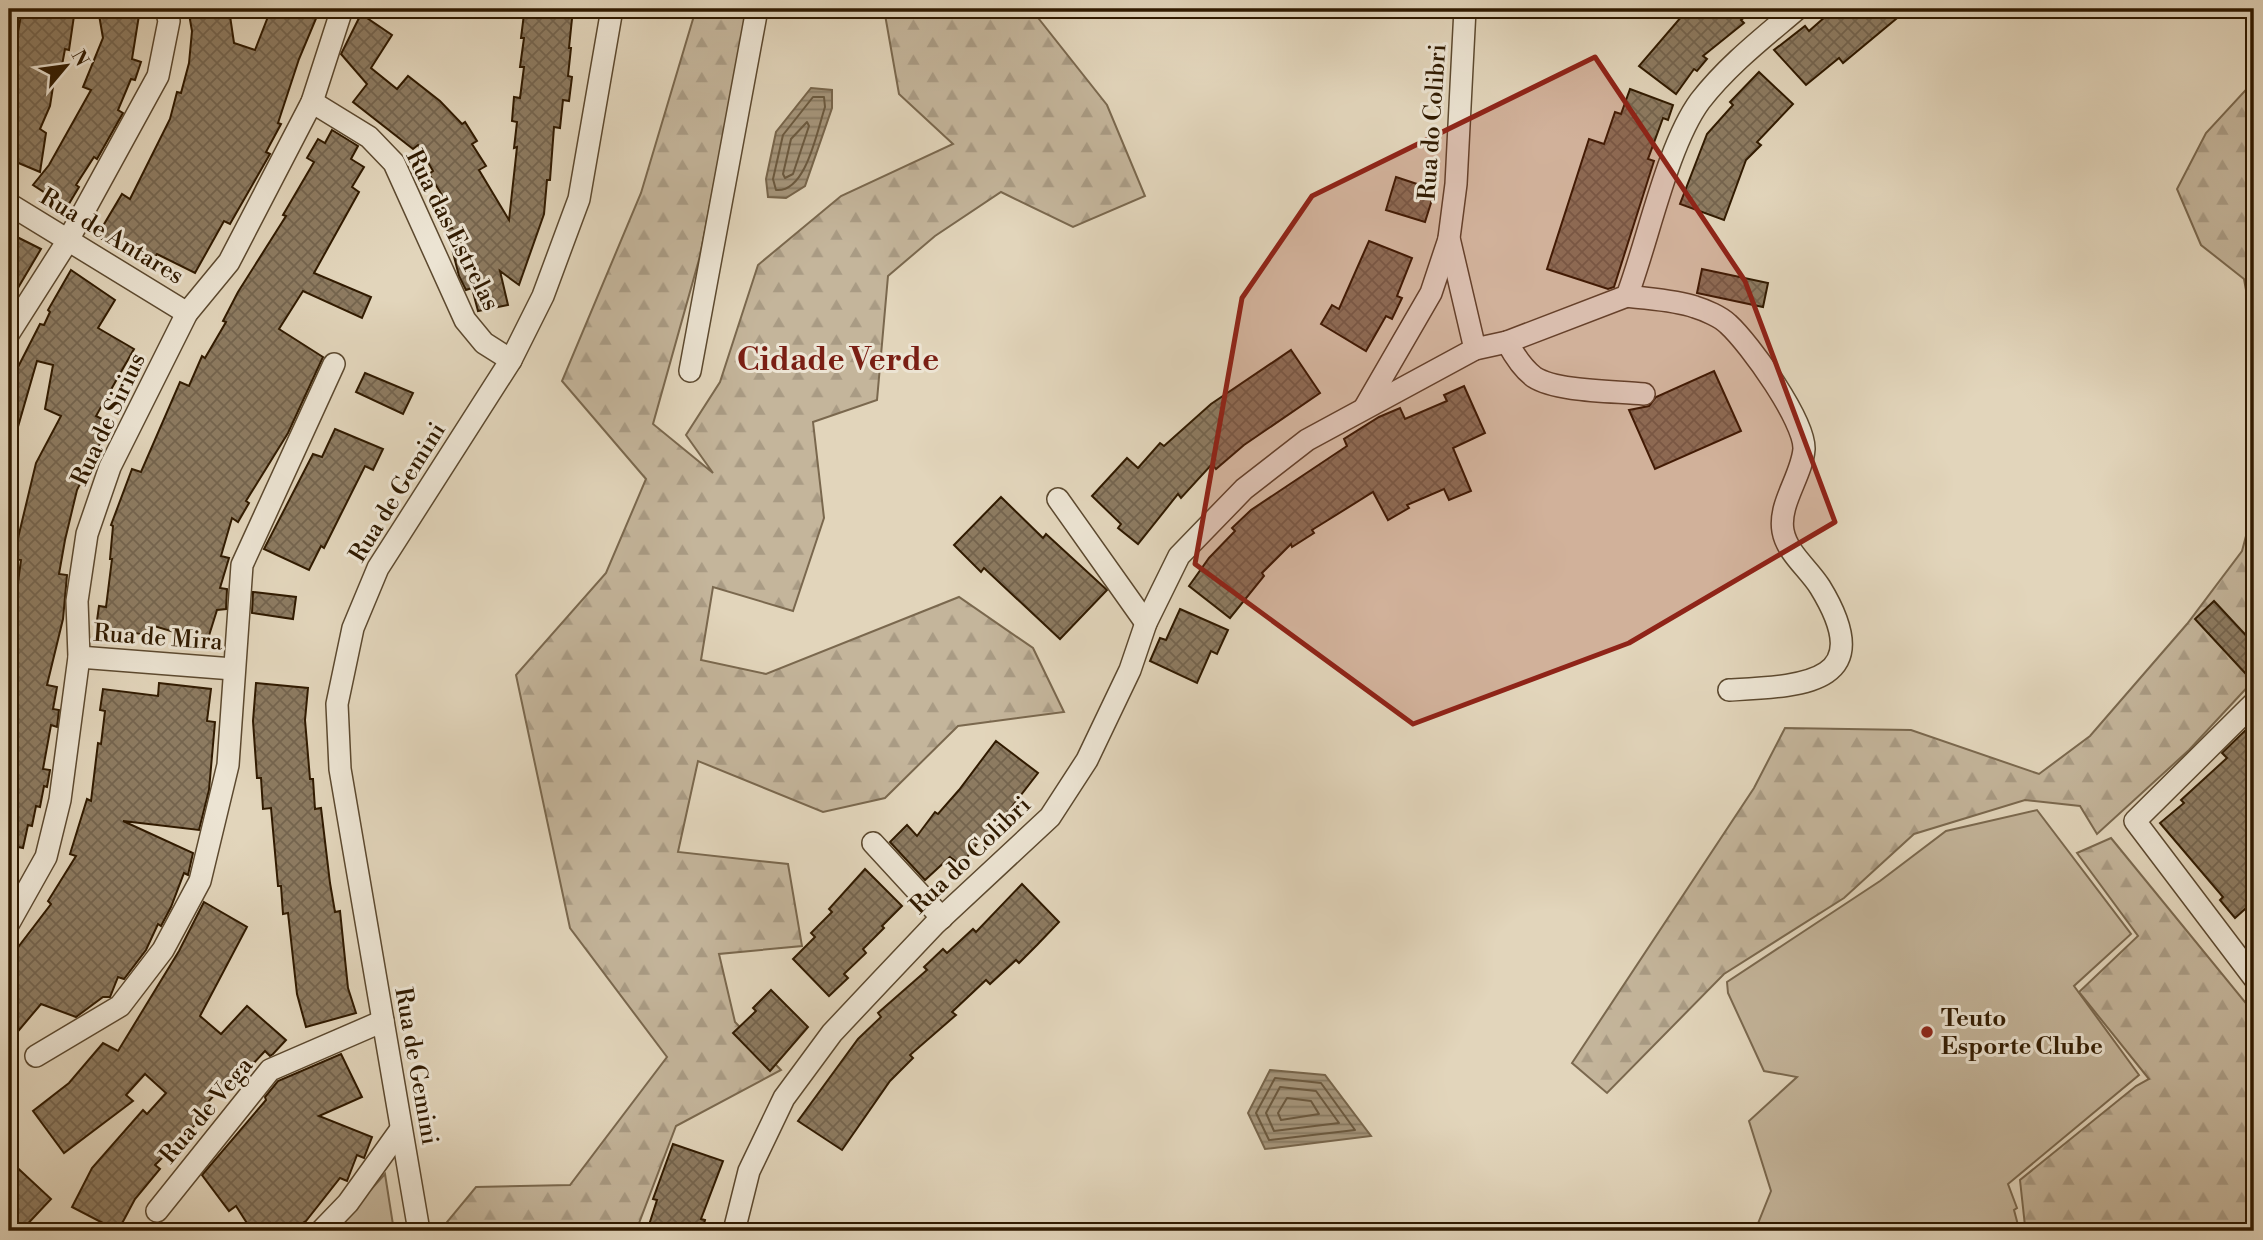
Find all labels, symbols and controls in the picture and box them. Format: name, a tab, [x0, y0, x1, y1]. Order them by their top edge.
north arrow	[32, 32, 102, 102]
street label: Rua do Colibri	[1413, 43, 1453, 201]
text: N	[66, 46, 94, 71]
street label: Rua das Estrelas	[399, 145, 506, 316]
street label: Rua de Antares	[34, 182, 189, 292]
district label: Cidade Verde	[737, 340, 939, 380]
street label: Rua de Sirius	[65, 348, 153, 490]
street label: Rua de Gemini	[343, 417, 453, 568]
street label: Rua de Mira	[92, 619, 224, 658]
street label: Rua do Colibri	[904, 790, 1038, 921]
street label: Rua de Gemini	[387, 985, 445, 1147]
place label: Teuto Esporte Clube	[1941, 1004, 2103, 1062]
marker: Teuto Esporte Clube	[1919, 1024, 1935, 1040]
street label: Rua de Vega	[154, 1051, 261, 1170]

